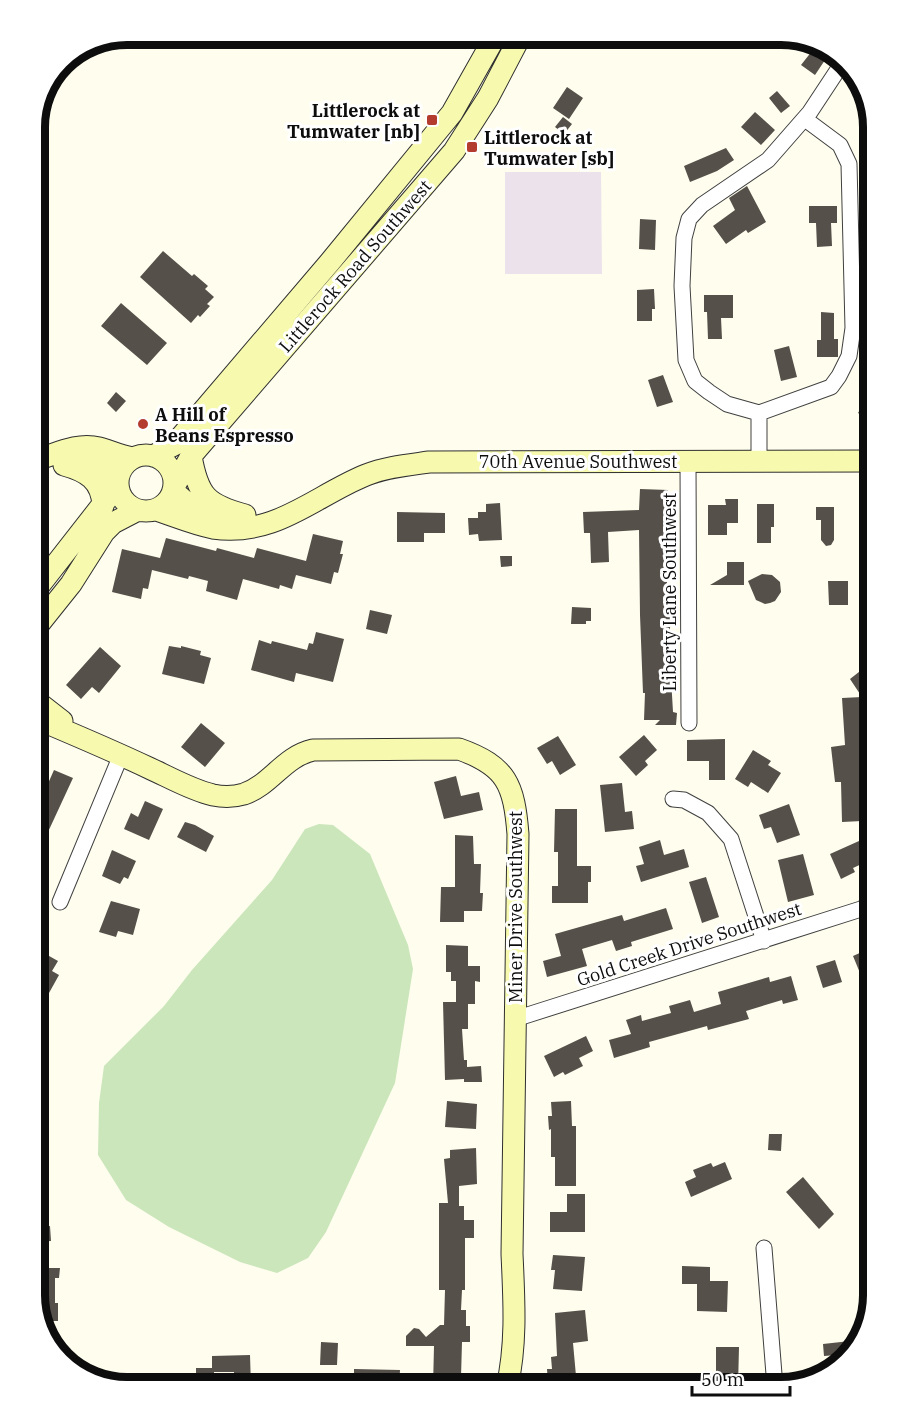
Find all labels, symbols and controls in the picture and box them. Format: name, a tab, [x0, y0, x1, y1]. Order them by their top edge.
place label: Littlerock at Tumwater [nb]	[287, 99, 420, 143]
marker: Littlerock at Tumwater [nb]	[425, 113, 439, 127]
place label: Littlerock at Tumwater [sb]	[484, 126, 614, 170]
marker: Littlerock at Tumwater [sb]	[465, 140, 479, 154]
street label: Littlerock Road Southwest	[274, 175, 436, 357]
place label: A Hill of Beans Espresso	[155, 403, 294, 447]
marker: A Hill of Beans Espresso	[136, 417, 150, 431]
street label: 70th Avenue Southwest	[479, 450, 677, 473]
street label: Liberty Lane Southwest	[658, 493, 681, 691]
street label: Miner Drive Southwest	[504, 811, 527, 1003]
street label: Gold Creek Drive Southwest	[574, 897, 804, 991]
scale bar	[692, 1359, 790, 1397]
text: 50 m	[701, 1368, 744, 1391]

